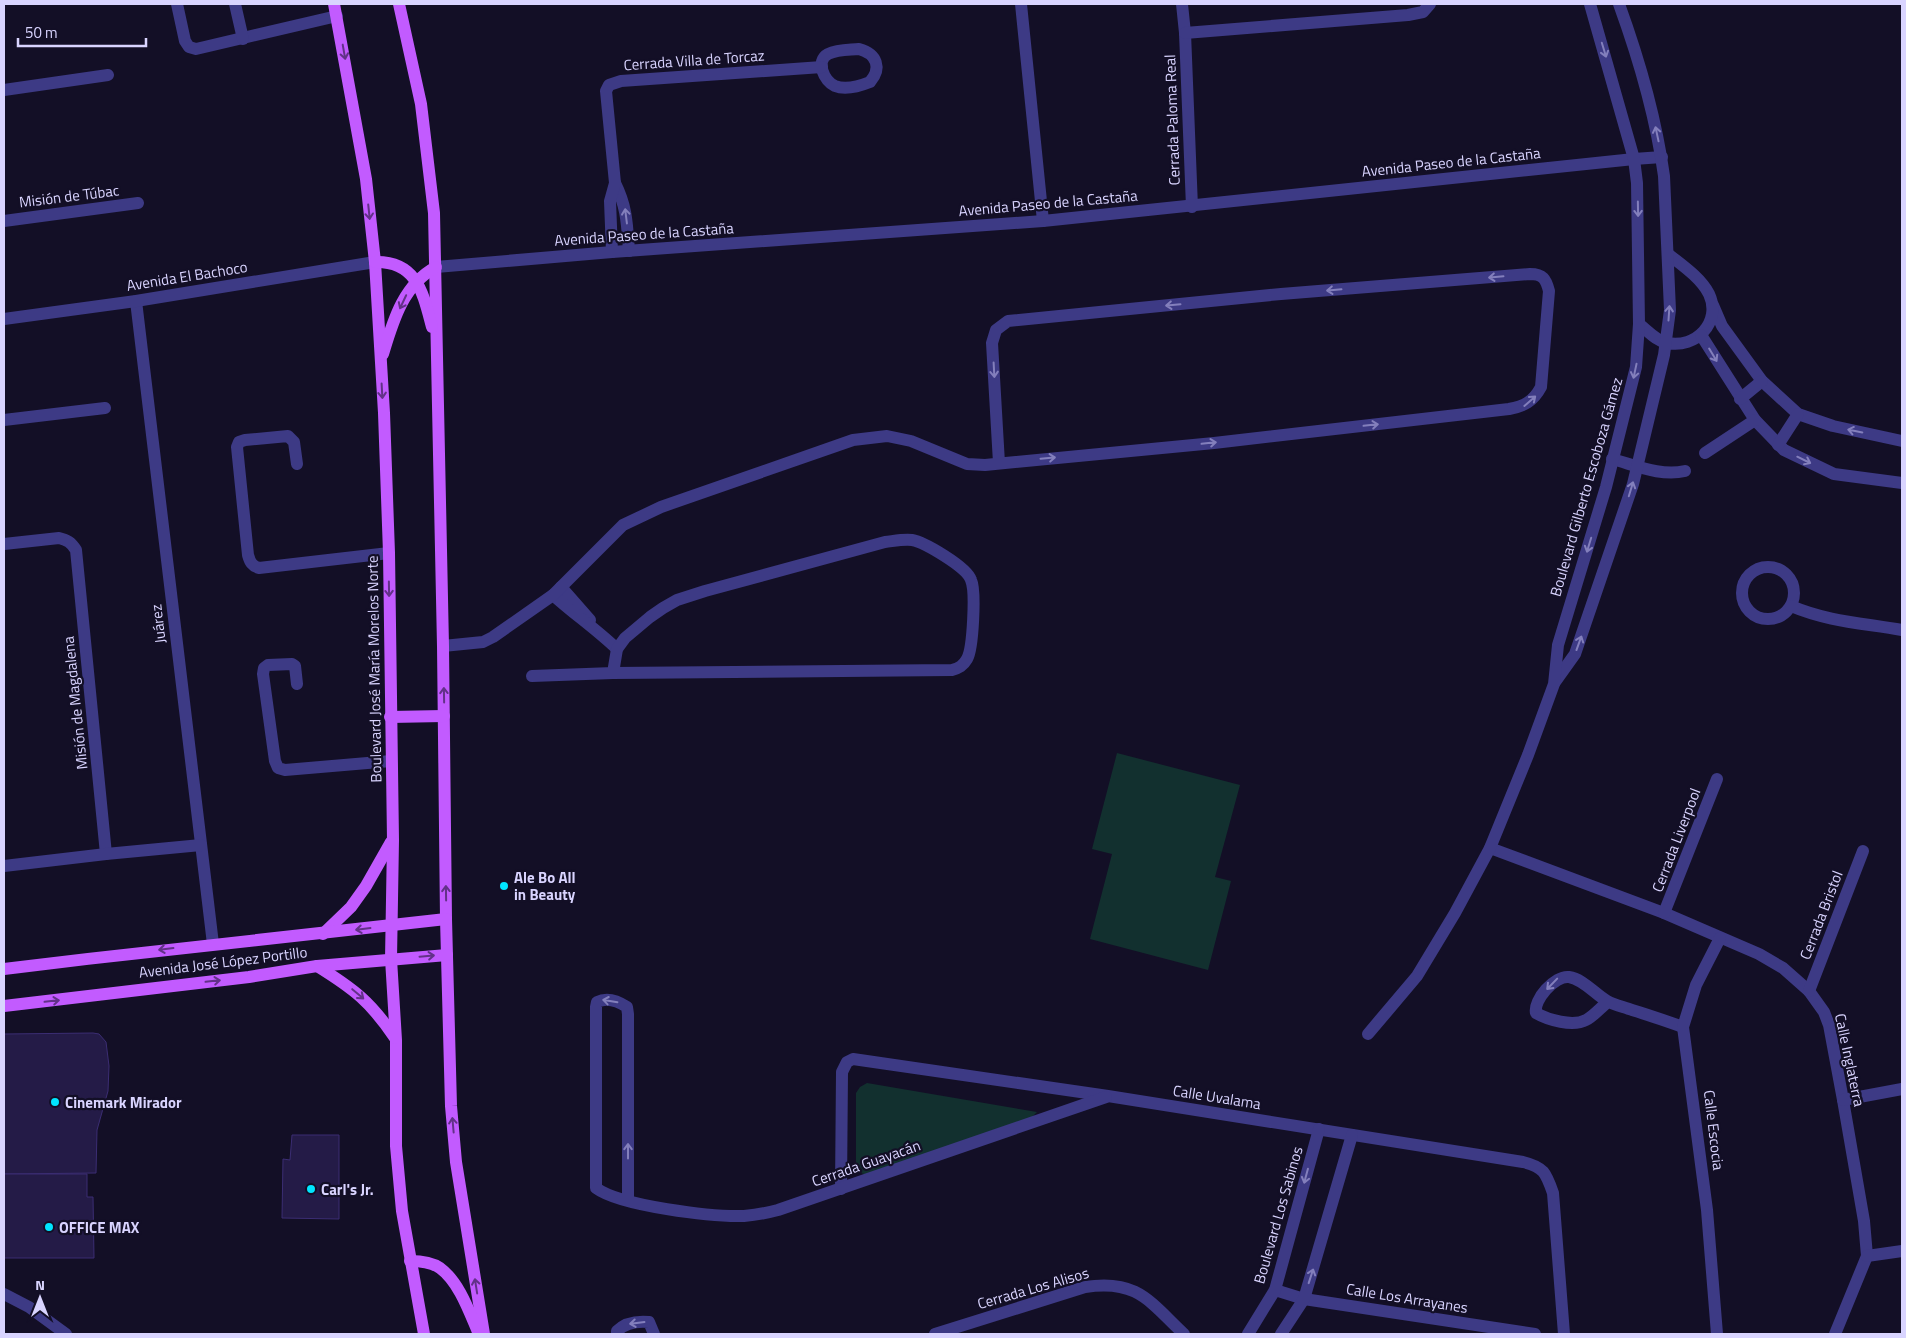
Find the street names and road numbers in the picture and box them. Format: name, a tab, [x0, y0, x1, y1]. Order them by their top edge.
street label: Cerrada Villa de Torcaz	[623, 44, 765, 76]
street label: Cerrada Paloma Real	[1158, 54, 1186, 186]
street label: Avenida Paseo de la Castaña	[1360, 141, 1542, 183]
street label: Misión de Túbac	[18, 178, 120, 214]
street label: Avenida Paseo de la Castaña	[958, 184, 1139, 222]
street label: Avenida Paseo de la Castaña	[554, 216, 735, 252]
street label: Avenida El Bachoco	[125, 255, 249, 297]
street label: Boulevard Gilberto Escoboza Gámez	[1544, 375, 1628, 599]
street label: Boulevard José María Morelos Norte	[361, 555, 387, 783]
street label: Juárez	[144, 603, 172, 645]
street label: Misión de Magdalena	[57, 635, 93, 771]
street label: Cerrada Liverpool	[1646, 785, 1706, 895]
street label: Cerrada Bristol	[1793, 867, 1849, 963]
street label: Avenida José López Portillo	[138, 940, 309, 984]
street label: Calle Inglaterra	[1829, 1011, 1871, 1109]
street label: Calle Uvalama	[1171, 1079, 1263, 1115]
street label: Calle Escocia	[1698, 1089, 1730, 1172]
street label: Cerrada Guayacán	[809, 1134, 923, 1192]
street label: Boulevard Los Sabinos	[1247, 1144, 1309, 1286]
street label: Cerrada Los Alisos	[975, 1261, 1092, 1315]
street label: Calle Los Arrayanes	[1345, 1277, 1469, 1319]

